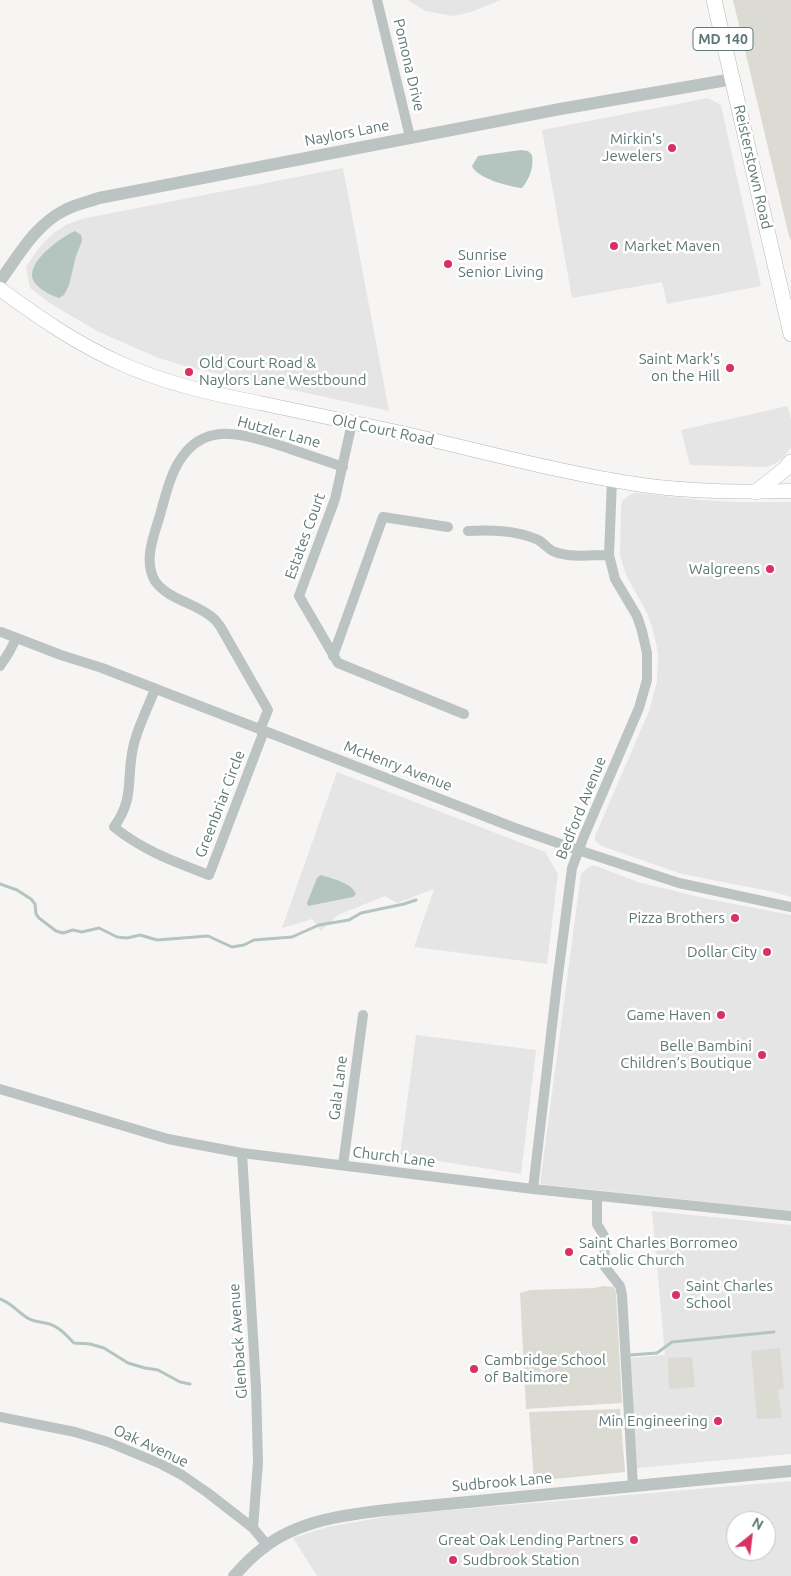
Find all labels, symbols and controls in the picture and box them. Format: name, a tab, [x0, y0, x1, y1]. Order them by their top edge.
street label: Pomona Drive	[390, 17, 428, 113]
road number: MD 140	[693, 28, 753, 50]
street label: Reisterstown Road	[730, 103, 776, 231]
street label: Naylors Lane	[303, 116, 391, 150]
place label: Mirkin's Jewelers	[602, 130, 662, 165]
marker: Mirkin's Jewelers	[666, 142, 678, 154]
place label: Market Maven	[624, 237, 720, 255]
marker: Market Maven	[608, 240, 620, 252]
place label: Sunrise Senior Living	[458, 246, 544, 281]
marker: Sunrise Senior Living	[442, 258, 454, 270]
place label: Saint Mark's on the Hill	[639, 350, 720, 385]
place label: Old Court Road & Naylors Lane Westbound	[199, 354, 366, 389]
marker: Saint Mark's on the Hill	[724, 362, 736, 374]
marker: Old Court Road & Naylors Lane Westbound	[183, 366, 195, 378]
street label: Old Court Road	[330, 410, 436, 450]
street label: Hutzler Lane	[235, 412, 323, 452]
street label: Estates Court	[281, 490, 329, 582]
place label: Walgreens	[689, 560, 760, 578]
marker: Walgreens	[764, 563, 776, 575]
street label: McHenry Avenue	[341, 737, 455, 795]
street label: Greenbriar Circle	[191, 748, 249, 860]
street label: Bedford Avenue	[552, 754, 610, 862]
place label: Pizza Brothers	[629, 909, 725, 927]
marker: Pizza Brothers	[729, 912, 741, 924]
place label: Dollar City	[687, 943, 757, 961]
marker: Dollar City	[761, 946, 773, 958]
place label: Game Haven	[626, 1006, 711, 1024]
marker: Game Haven	[715, 1009, 727, 1021]
place label: Belle Bambini Children’s Boutique	[620, 1037, 752, 1072]
marker: Belle Bambini Children’s Boutique	[756, 1049, 768, 1061]
street label: Gala Lane	[325, 1055, 351, 1121]
street label: Church Lane	[352, 1143, 436, 1171]
place label: Saint Charles Borromeo Catholic Church	[579, 1234, 738, 1269]
marker: Saint Charles Borromeo Catholic Church	[563, 1246, 575, 1258]
place label: Saint Charles School	[686, 1277, 773, 1312]
street label: Glenback Avenue	[225, 1283, 251, 1399]
marker: Saint Charles School	[670, 1289, 682, 1301]
place label: Cambridge School of Baltimore	[484, 1351, 606, 1386]
marker: Cambridge School of Baltimore	[468, 1363, 480, 1375]
place label: Min Engineering	[598, 1412, 708, 1430]
marker: Min Engineering	[712, 1415, 724, 1427]
street label: Oak Avenue	[111, 1421, 191, 1471]
street label: Sudbrook Lane	[451, 1469, 553, 1495]
north arrow	[726, 1511, 776, 1561]
text: N	[749, 1514, 766, 1533]
place label: Great Oak Lending Partners	[438, 1531, 624, 1549]
marker: Great Oak Lending Partners	[628, 1534, 640, 1546]
place label: Sudbrook Station	[463, 1551, 580, 1569]
marker: Sudbrook Station	[447, 1554, 459, 1566]

